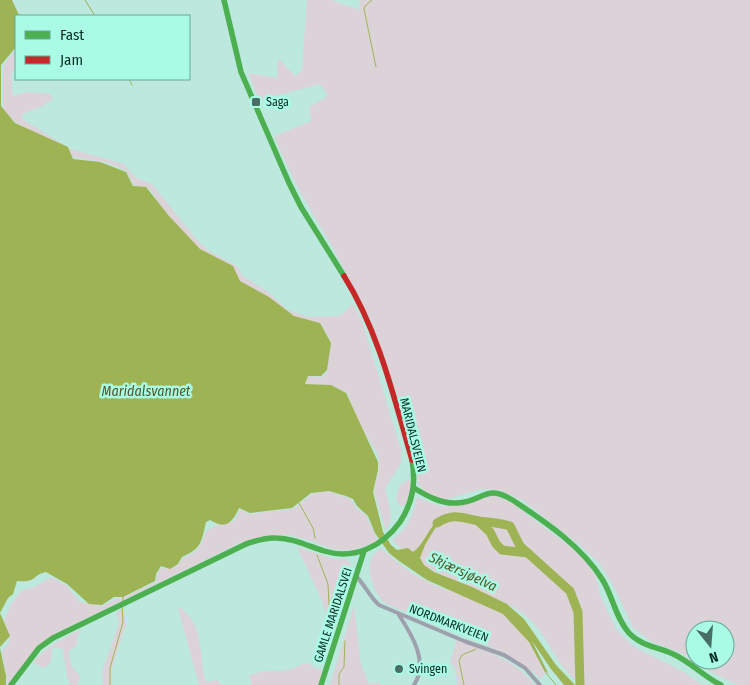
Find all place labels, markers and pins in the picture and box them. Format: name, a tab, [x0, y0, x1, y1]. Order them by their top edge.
place label: Saga	[266, 95, 289, 109]
marker: Saga	[250, 96, 262, 108]
place label: Svingen	[409, 662, 447, 676]
marker: Svingen	[393, 663, 405, 675]

